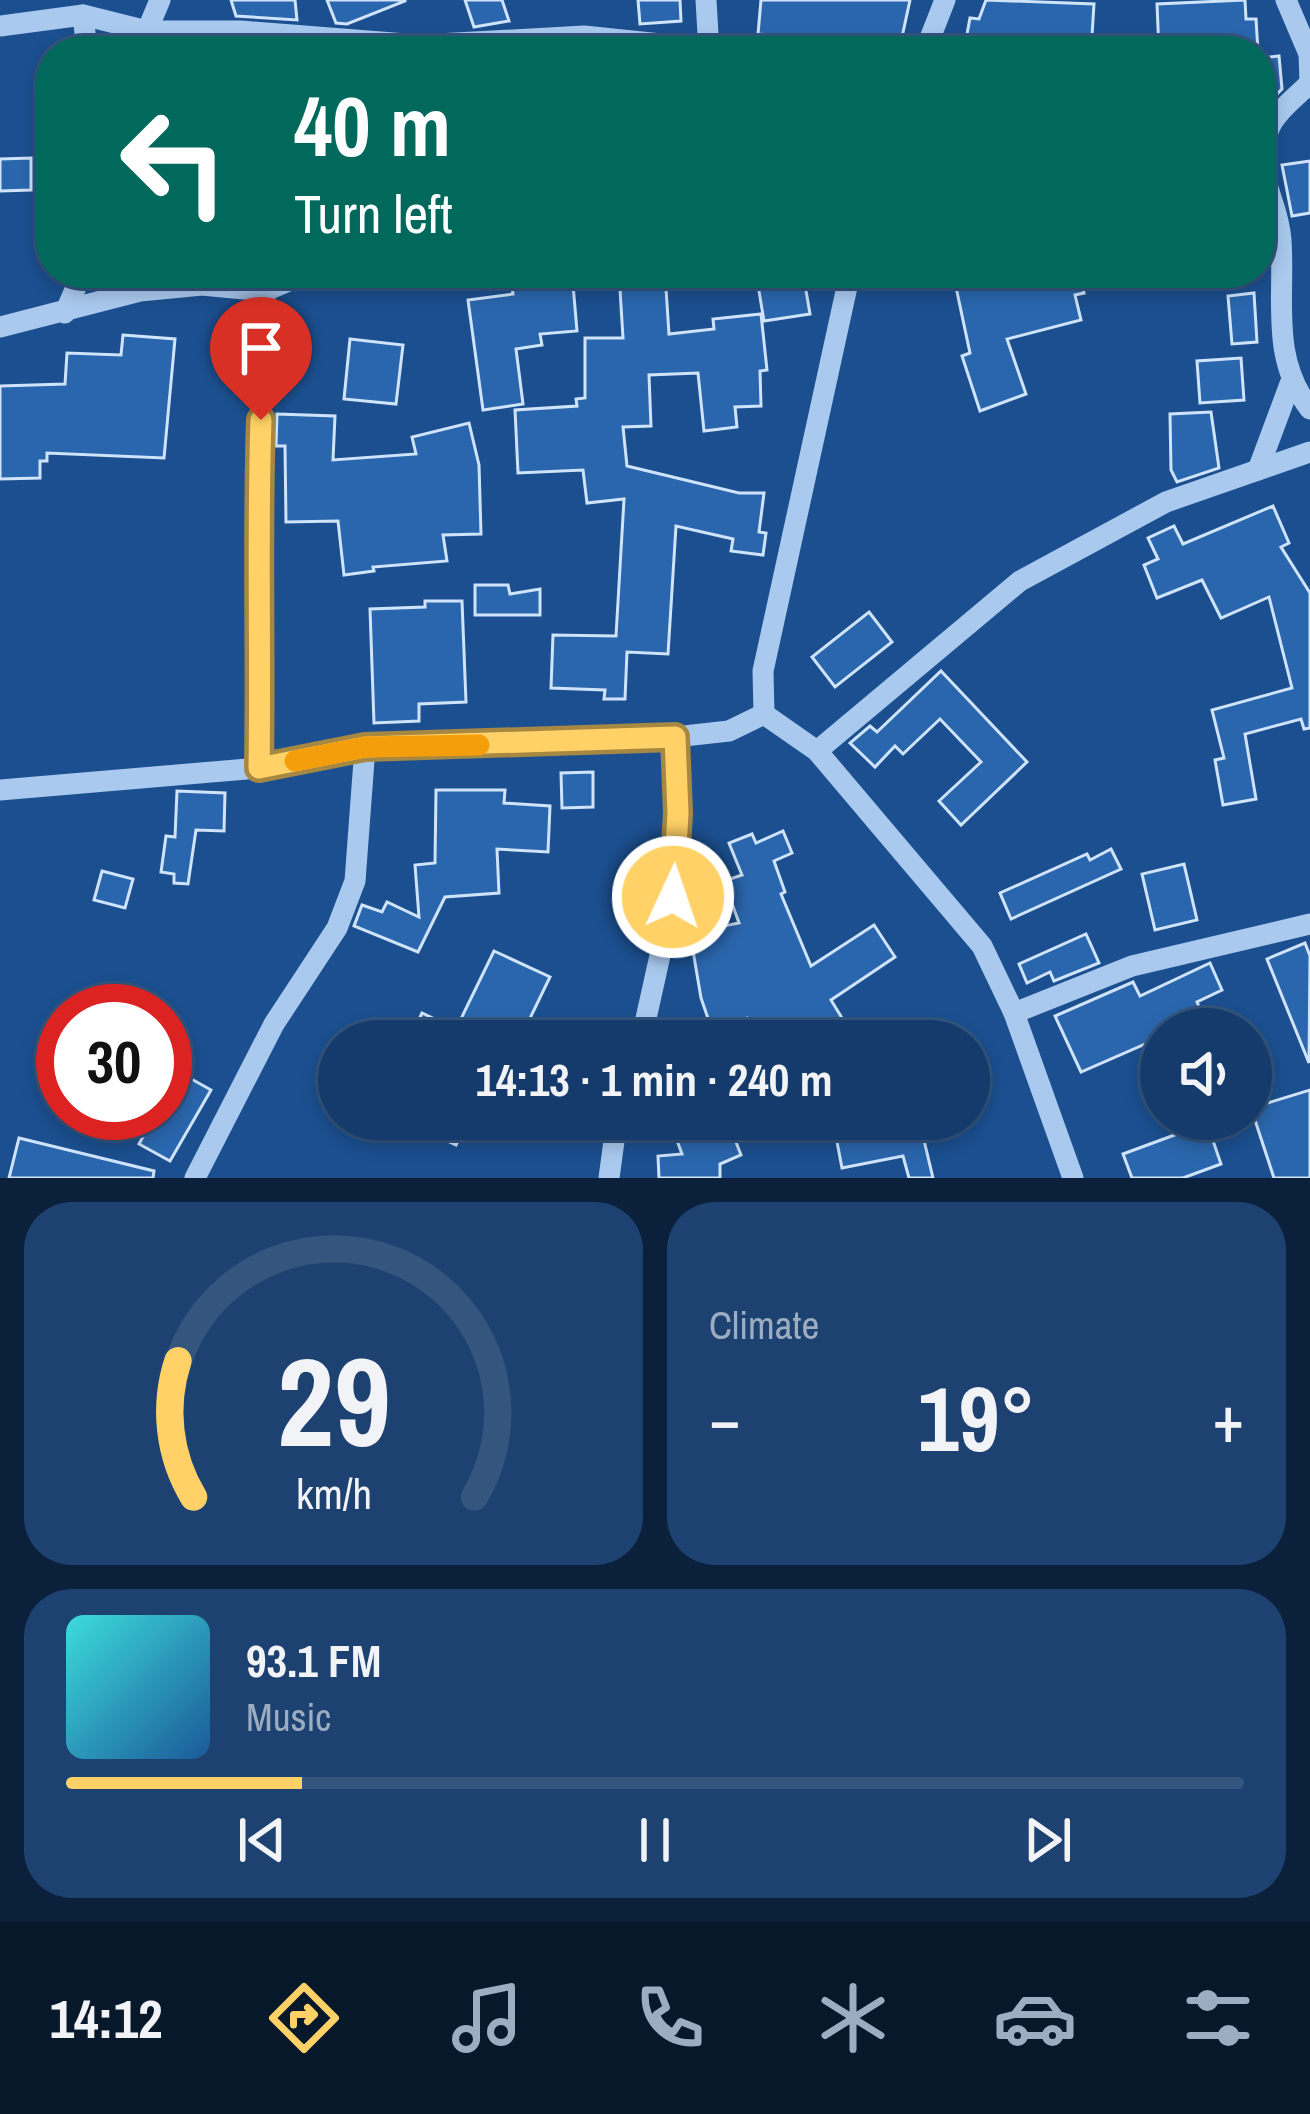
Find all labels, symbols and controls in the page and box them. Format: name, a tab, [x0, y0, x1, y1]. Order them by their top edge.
text: 40 m	[294, 69, 451, 182]
icon: left	[96, 84, 252, 240]
text: Turn left	[294, 177, 453, 250]
pin	[210, 297, 312, 420]
icon: arrive	[228, 315, 294, 381]
position arrow	[610, 834, 736, 960]
speed limit sign: 30	[36, 984, 192, 1140]
map controls	[1140, 1008, 1272, 1140]
button: sound	[1140, 1008, 1272, 1140]
text: 14:13 · 1 min · 240 m	[476, 1049, 832, 1110]
text: Climate	[709, 1299, 819, 1351]
text: 29	[277, 1317, 390, 1485]
text: 19°	[917, 1358, 1036, 1479]
text: −	[709, 1374, 741, 1463]
text: +	[1212, 1374, 1244, 1463]
text: km/h	[295, 1464, 372, 1521]
text: 93.1 FM	[246, 1630, 381, 1691]
text: Music	[246, 1691, 331, 1743]
icon: previous	[229, 1807, 295, 1873]
icon: pause	[622, 1807, 688, 1873]
icon: next	[1015, 1807, 1081, 1873]
icon: directions	[262, 1976, 346, 2060]
icon: music	[445, 1976, 529, 2060]
icon: phone	[628, 1976, 712, 2060]
icon: climate	[811, 1976, 895, 2060]
icon: car	[993, 1976, 1077, 2060]
icon: filters	[1176, 1976, 1260, 2060]
text: 14:12	[49, 1982, 163, 2055]

